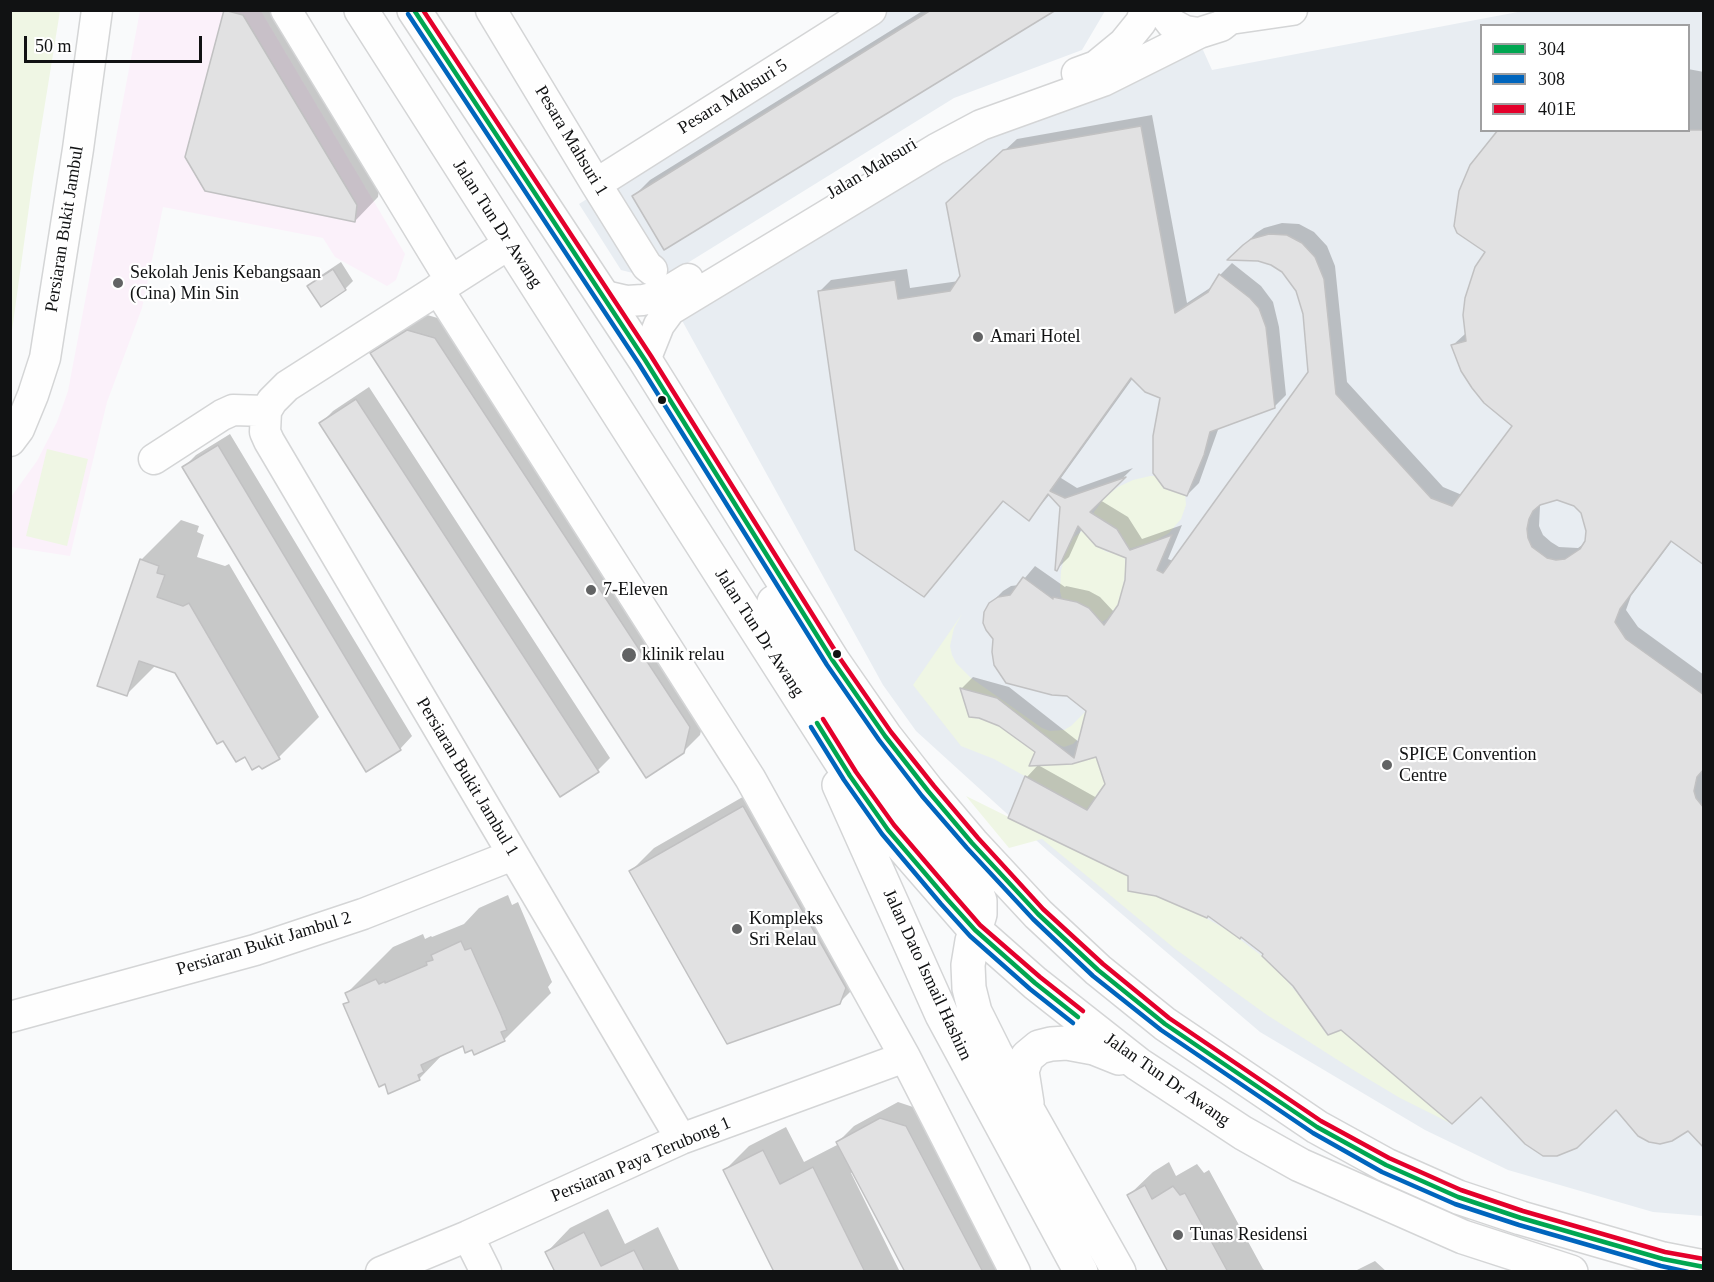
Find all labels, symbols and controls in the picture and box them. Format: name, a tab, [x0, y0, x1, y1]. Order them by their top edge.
scale bar	[27, 24, 206, 62]
legend	[1480, 24, 1690, 132]
text: 50 m	[35, 36, 72, 56]
text: 304	[1538, 39, 1565, 59]
street label: Pesara Mahsuri 5	[667, 50, 799, 144]
text: 308	[1538, 69, 1565, 89]
street label: Pesara Mahsuri 1	[525, 75, 617, 207]
text: 401E	[1538, 99, 1576, 119]
street label: Jalan Mahsuri	[816, 130, 928, 208]
street label: Persiaran Bukit Jambul	[39, 131, 91, 327]
street label: Jalan Tun Dr Awang	[443, 149, 551, 299]
place label: Sekolah Jenis Kebangsaan (Cina) Min Sin	[130, 262, 352, 304]
marker: Sekolah Jenis Kebangsaan (Cina) Min Sin	[111, 276, 125, 290]
place label: Amari Hotel	[990, 326, 1089, 348]
marker: Amari Hotel	[971, 330, 985, 344]
unlabelled marker	[656, 394, 668, 406]
street label: Jalan Tun Dr Awang	[705, 558, 813, 708]
place label: 7-Eleven	[603, 579, 675, 601]
marker: 7-Eleven	[584, 583, 598, 597]
place label: klinik relau	[642, 644, 735, 666]
marker: klinik relau	[620, 646, 638, 664]
unlabelled marker	[831, 648, 843, 660]
street label: Persiaran Bukit Jambul 1	[404, 682, 530, 872]
place label: SPICE Convention Centre	[1399, 744, 1550, 786]
marker: SPICE Convention Centre	[1380, 758, 1394, 772]
street label: Jalan Dato Ismail Hashim	[872, 874, 982, 1076]
street label: Persiaran Bukit Jambul 2	[161, 903, 367, 985]
place label: Kompleks Sri Relau	[749, 908, 833, 950]
marker: Kompleks Sri Relau	[730, 922, 744, 936]
street label: Jalan Tun Dr Awang	[1093, 1024, 1241, 1136]
street label: Persiaran Paya Terubong 1	[535, 1107, 747, 1213]
place label: Tunas Residensi	[1190, 1224, 1324, 1246]
marker: Tunas Residensi	[1171, 1228, 1185, 1242]

